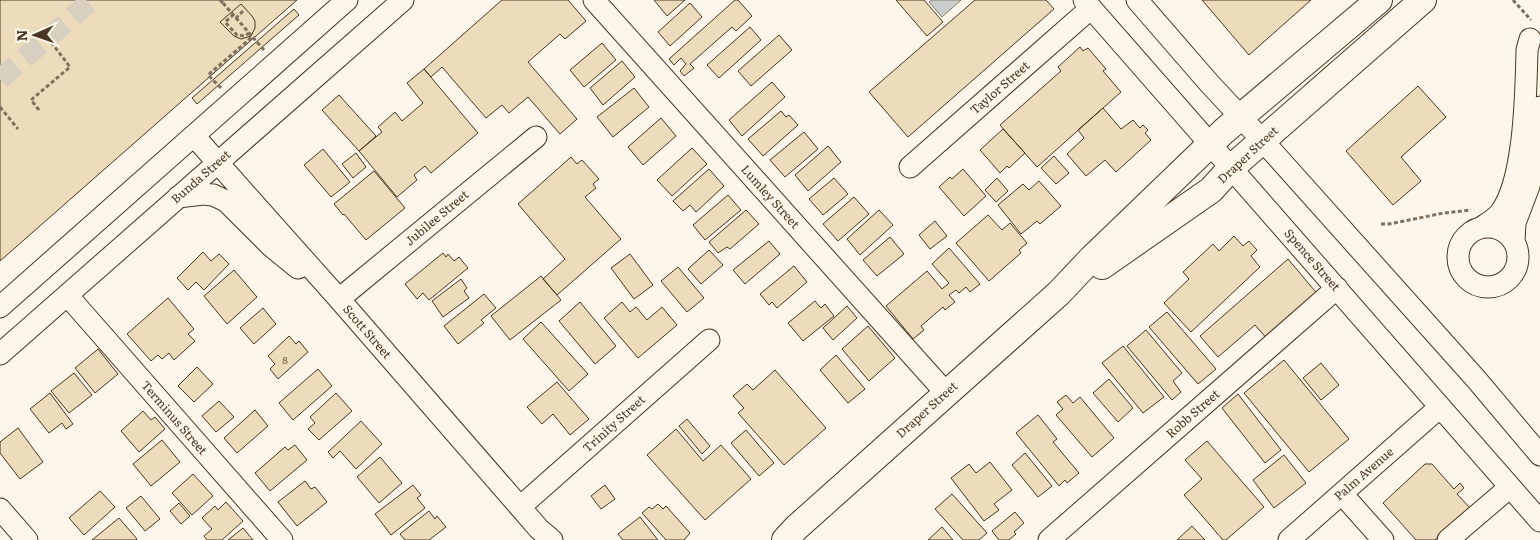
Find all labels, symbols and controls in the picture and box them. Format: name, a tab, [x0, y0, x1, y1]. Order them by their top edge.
north arrow	[10, 10, 60, 60]
text: N	[11, 29, 31, 42]
street label: Taylor Street	[966, 56, 1033, 118]
street label: Draper Street	[1213, 121, 1282, 187]
street label: Bunda Street	[167, 145, 234, 207]
street label: Lumley Street	[737, 160, 804, 232]
street label: Jubilee Street	[401, 185, 472, 249]
street label: Spence Street	[1281, 224, 1345, 295]
street label: Scott Street	[339, 300, 396, 362]
house number: 8	[282, 352, 288, 367]
street label: Terminus Street	[138, 376, 212, 458]
street label: Draper Street	[892, 377, 961, 442]
street label: Robb Street	[1162, 385, 1223, 442]
street label: Trinity Street	[578, 390, 649, 456]
street label: Palm Avenue	[1330, 442, 1397, 504]

